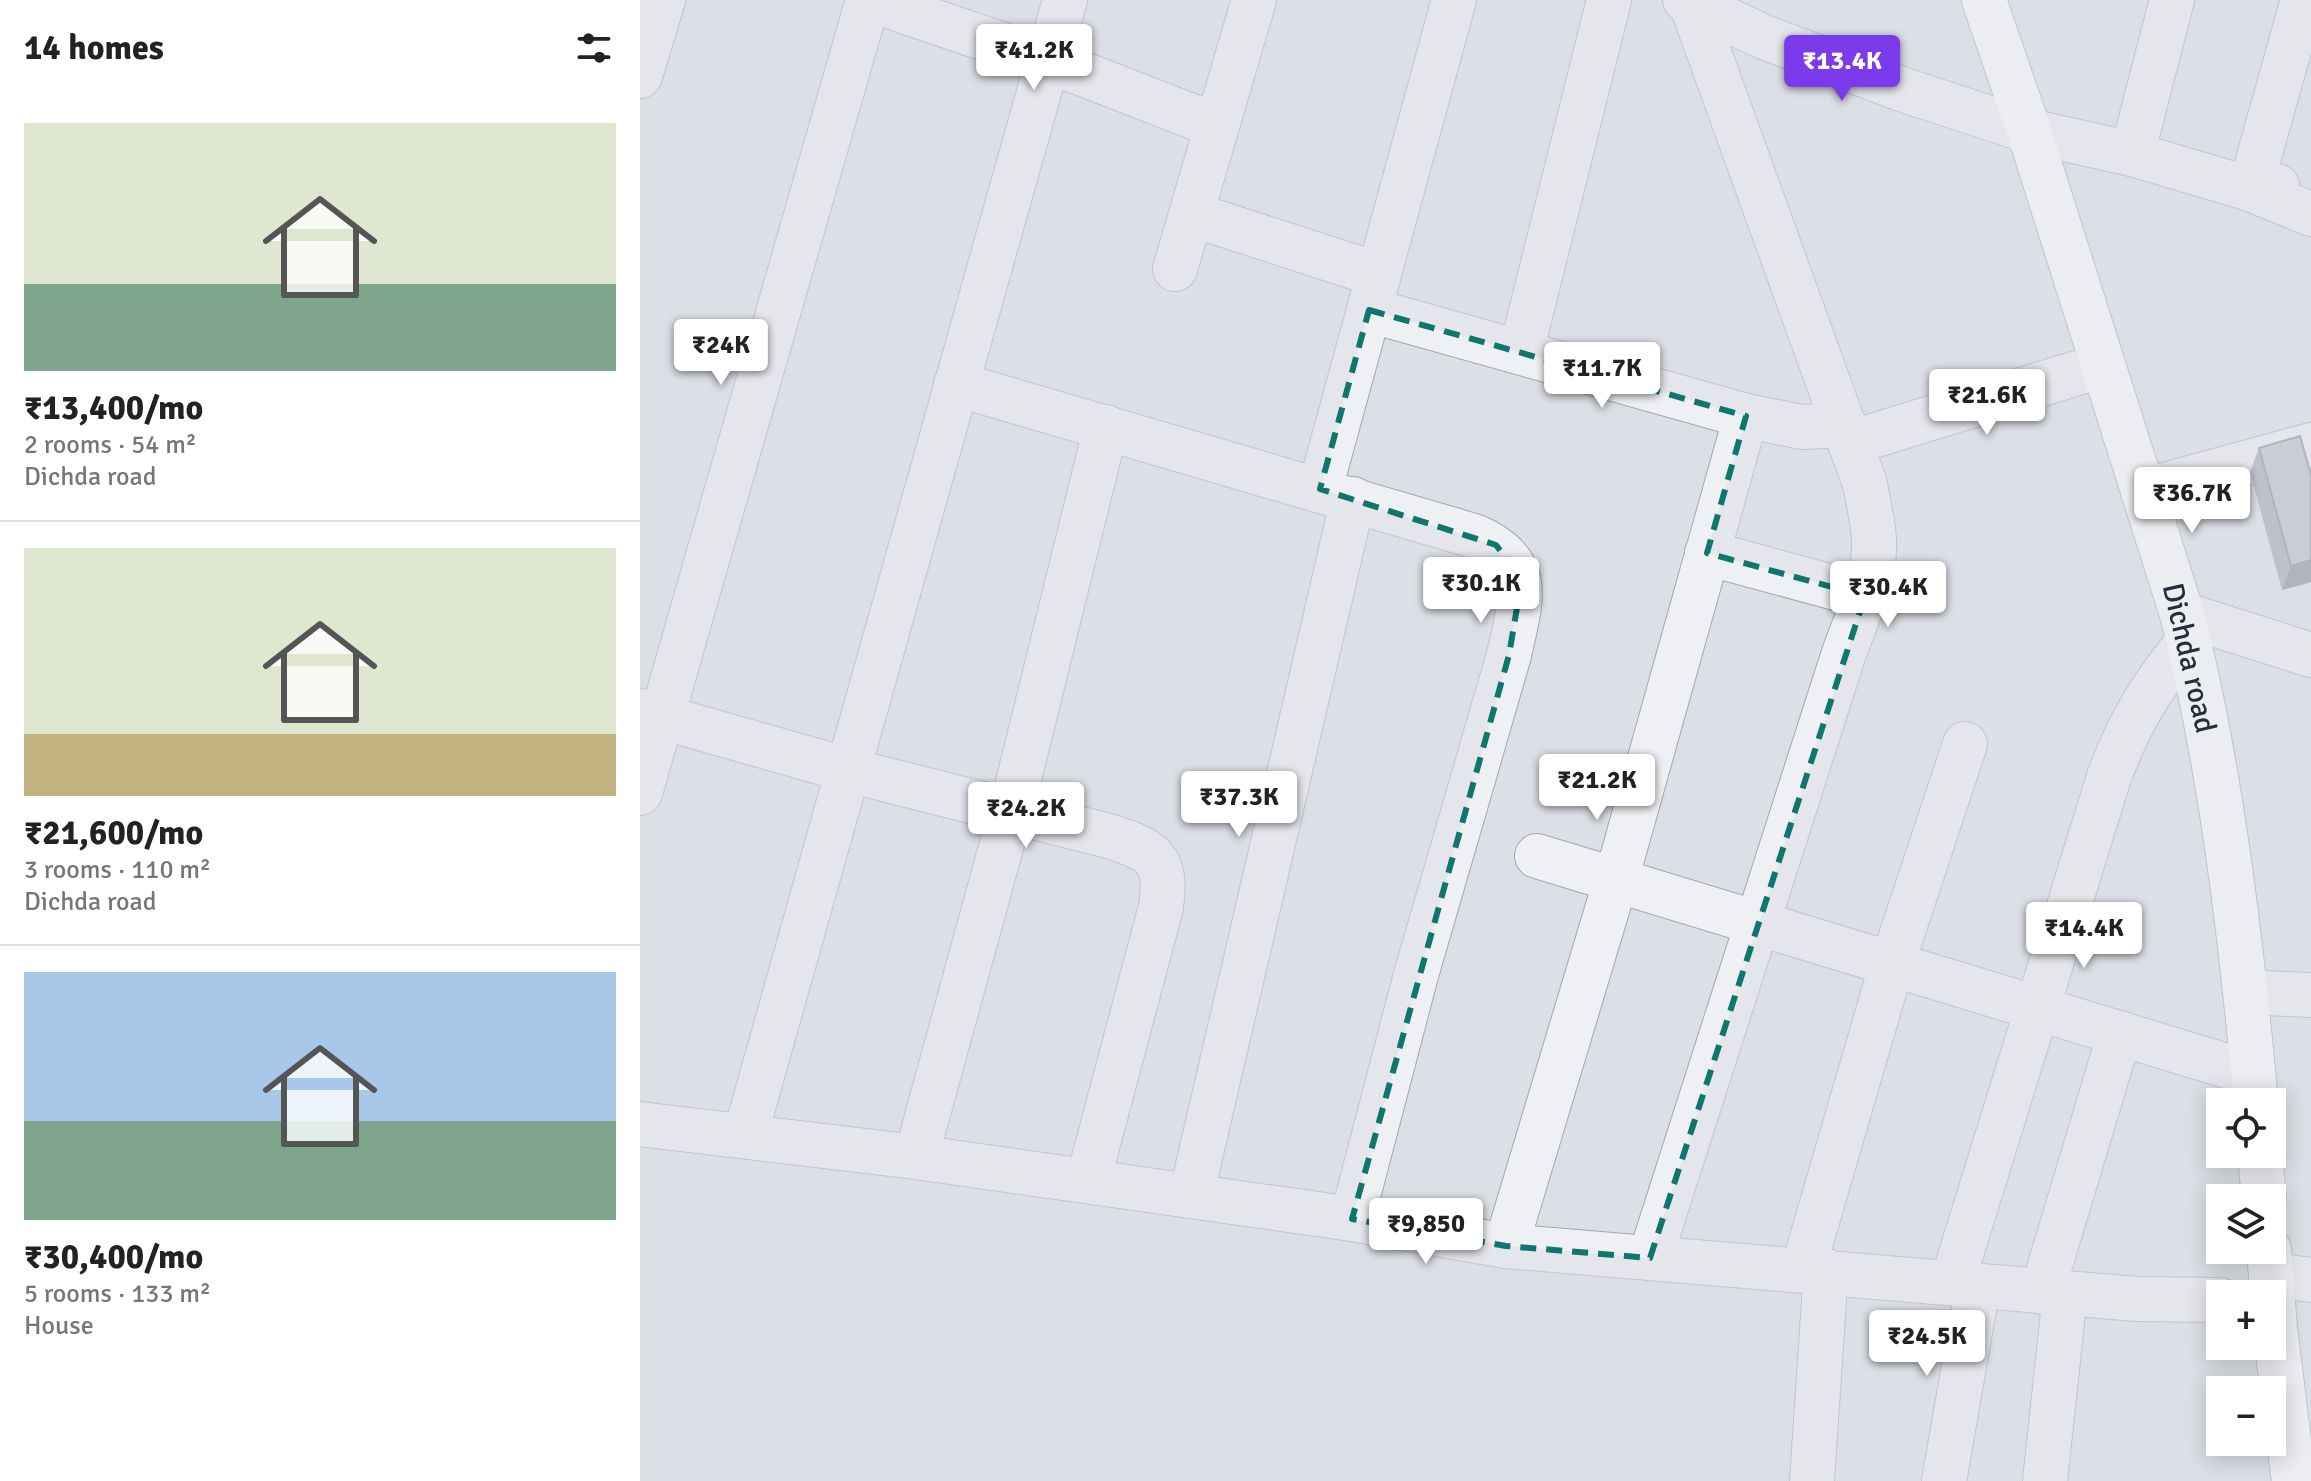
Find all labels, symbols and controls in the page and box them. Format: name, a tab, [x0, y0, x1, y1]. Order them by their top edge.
pin: ₹41.2K	[969, 24, 1099, 92]
icon: filters	[572, 26, 616, 70]
text: 14 homes	[24, 27, 164, 69]
text: ₹41.2K	[994, 34, 1074, 66]
pin: ₹13.4K	[1777, 35, 1907, 103]
text: ₹13.4K	[1802, 45, 1882, 77]
icon: home	[248, 175, 392, 319]
pin: ₹24K	[674, 319, 768, 387]
text: ₹24K	[692, 329, 750, 361]
pin: ₹11.7K	[1537, 342, 1667, 410]
text: ₹11.7K	[1562, 352, 1642, 384]
pin: ₹21.6K	[1922, 369, 2052, 437]
text: ₹21.6K	[1947, 379, 2027, 411]
text: ₹13,400/mo	[24, 387, 203, 429]
text: 2 rooms · 54 m²	[24, 429, 197, 461]
text: Dichda road	[24, 461, 156, 493]
pin: ₹36.7K	[2127, 467, 2257, 535]
text: ₹36.7K	[2152, 477, 2232, 509]
pin: ₹30.1K	[1416, 557, 1546, 625]
pin: ₹30.4K	[1823, 561, 1953, 629]
text: ₹30.1K	[1441, 567, 1521, 599]
text: ₹30.4K	[1848, 571, 1928, 603]
street label: Dichda road	[2154, 579, 2224, 737]
icon: home	[248, 600, 392, 744]
pin: ₹21.2K	[1532, 754, 1662, 822]
text: ₹21.2K	[1557, 764, 1637, 796]
pin: ₹37.3K	[1174, 771, 1304, 839]
text: ₹37.3K	[1199, 781, 1279, 813]
pin: ₹24.2K	[961, 782, 1091, 850]
text: ₹24.2K	[986, 792, 1066, 824]
text: ₹21,600/mo	[24, 812, 203, 854]
text: 3 rooms · 110 m²	[24, 854, 211, 886]
text: Dichda road	[24, 886, 156, 918]
pin: ₹14.4K	[2019, 902, 2149, 970]
text: ₹14.4K	[2044, 912, 2124, 944]
icon: home	[248, 1024, 392, 1168]
map controls	[2206, 1088, 2286, 1456]
button: locate	[2206, 1088, 2286, 1168]
button: layers	[2206, 1184, 2286, 1264]
pin: ₹9,850	[1361, 1198, 1491, 1266]
text: ₹9,850	[1387, 1208, 1465, 1240]
text: ₹30,400/mo	[24, 1236, 203, 1278]
text: 5 rooms · 133 m²	[24, 1278, 211, 1310]
button: +	[2206, 1280, 2286, 1360]
text: House	[24, 1310, 94, 1342]
pin: ₹24.5K	[1862, 1310, 1992, 1378]
text: ₹24.5K	[1887, 1320, 1967, 1352]
button: −	[2206, 1376, 2286, 1456]

